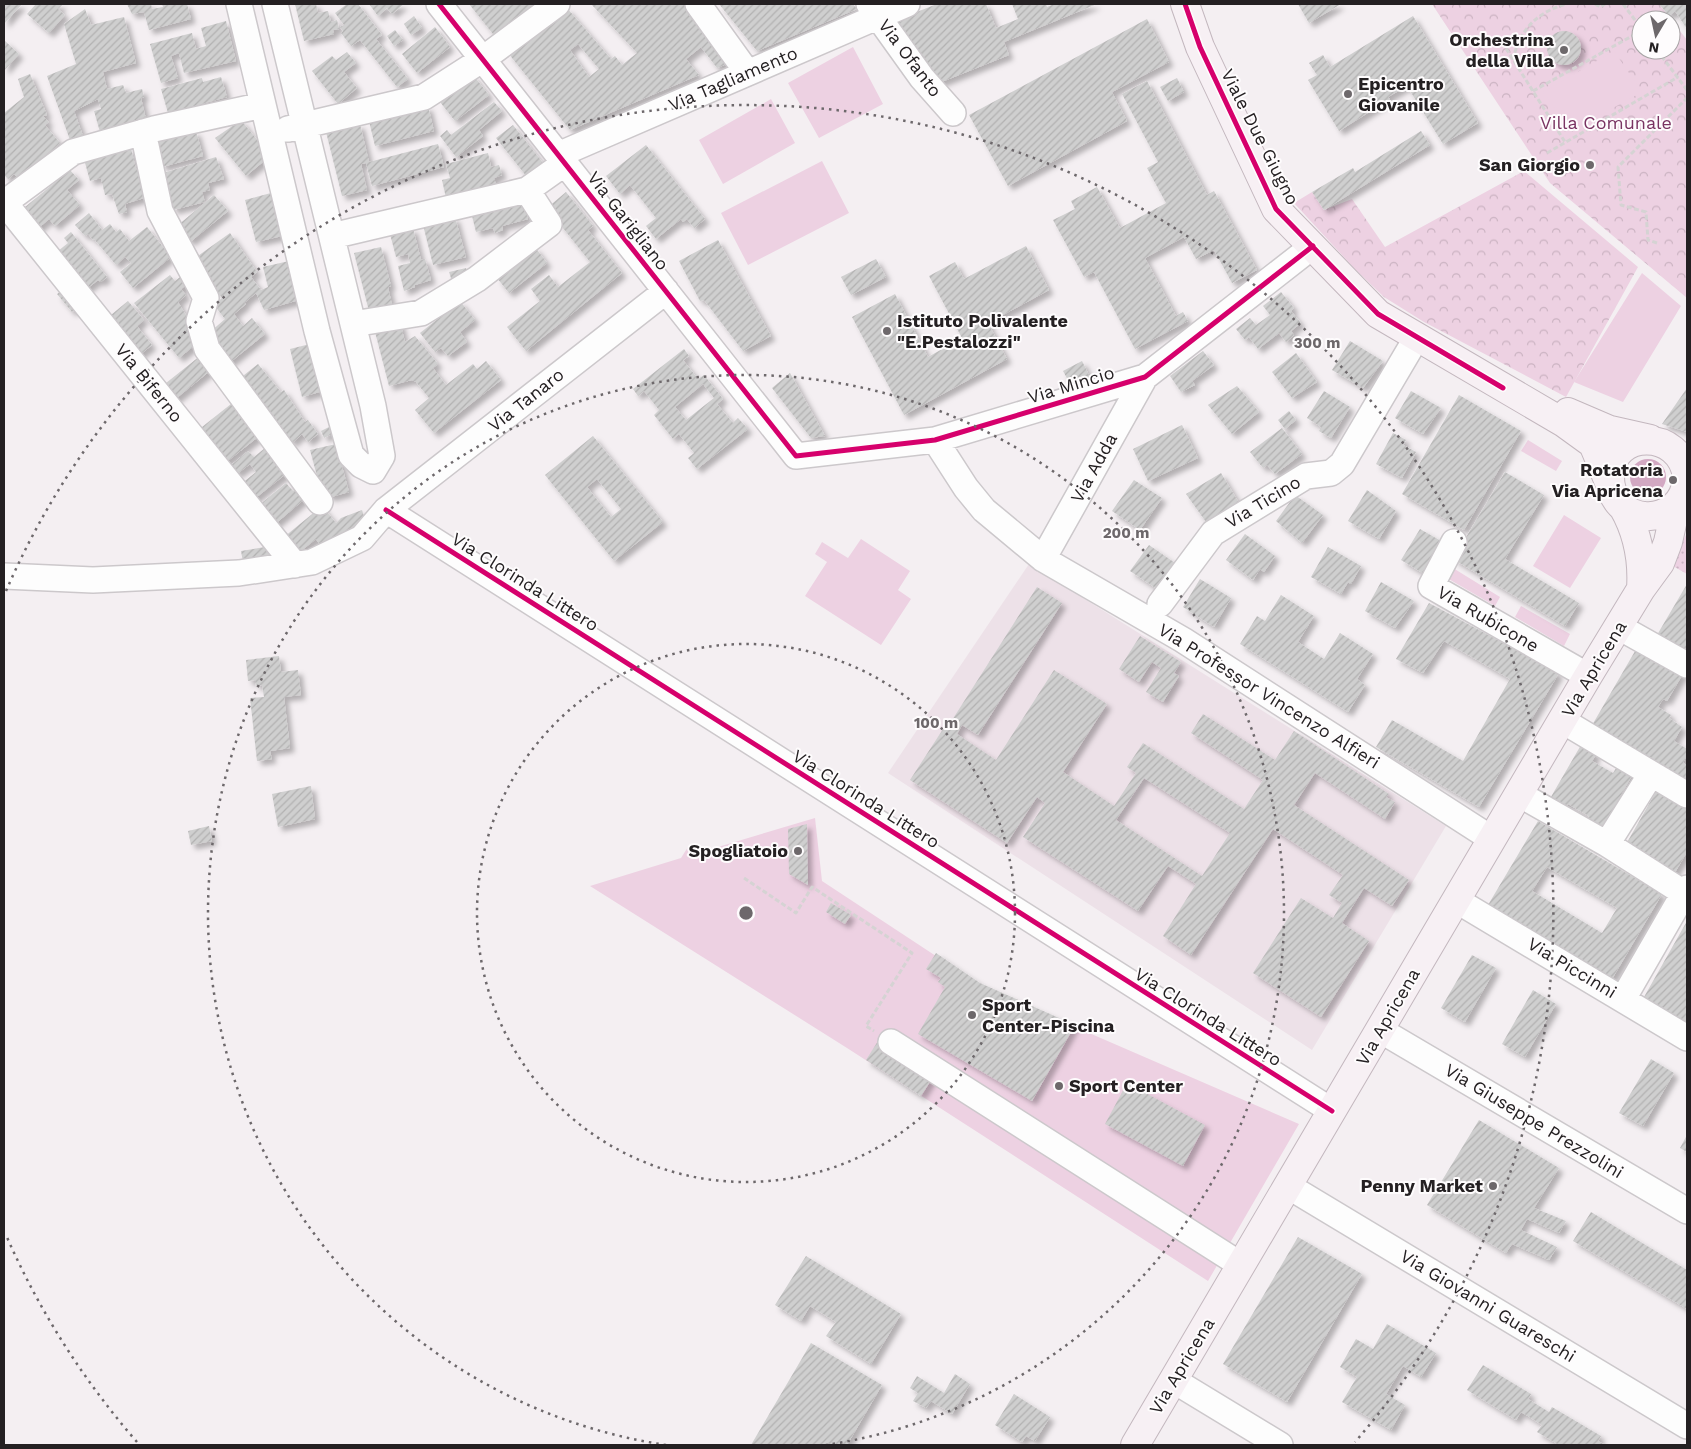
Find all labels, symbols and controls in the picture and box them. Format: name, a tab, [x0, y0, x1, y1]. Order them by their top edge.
north arrow	[1631, 10, 1681, 60]
street label: Via Ofanto	[874, 15, 946, 101]
place label: Orchestrina della Villa	[1449, 29, 1555, 71]
text: N	[1648, 39, 1660, 57]
street label: Via Tagliamento	[665, 42, 800, 115]
marker: Orchestrina della Villa	[1558, 44, 1570, 56]
street label: Viale Due Giugno	[1217, 65, 1304, 208]
place label: Epicentro Giovanile	[1358, 73, 1444, 115]
marker: Epicentro Giovanile	[1342, 88, 1354, 100]
park label: Villa Comunale	[1540, 112, 1672, 133]
place label: San Giorgio	[1479, 154, 1580, 175]
marker: San Giorgio	[1584, 159, 1596, 171]
street label: Via Garigliano	[583, 167, 674, 274]
place label: Istituto Polivalente "E.Pestalozzi"	[897, 310, 1068, 352]
marker: Istituto Polivalente "E.Pestalozzi"	[881, 325, 893, 337]
text: 300 m	[1294, 334, 1340, 352]
street label: Via Biferno	[111, 339, 188, 426]
street label: Via Mincio	[1025, 361, 1117, 408]
street label: Via Tanaro	[484, 364, 568, 436]
street label: Via Adda	[1066, 429, 1121, 506]
place label: Rotatoria Via Apricena	[1552, 459, 1664, 501]
street label: Via Ticino	[1221, 471, 1304, 532]
marker: Rotatoria Via Apricena	[1667, 474, 1679, 486]
text: 200 m	[1103, 524, 1149, 542]
street label: Via Clorinda Littero	[448, 528, 603, 635]
street label: Via Rubicone	[1434, 581, 1543, 656]
street label: Via Apricena	[1557, 617, 1631, 721]
street label: Via Professor Vincenzo Alfieri	[1155, 619, 1384, 773]
text: 100 m	[914, 714, 958, 732]
street label: Via Clorinda Littero	[789, 745, 944, 852]
place label: Spogliatoio	[689, 840, 788, 861]
marker: Spogliatoio	[792, 845, 804, 857]
centre of rings	[737, 904, 755, 922]
street label: Via Piccinni	[1524, 933, 1621, 1002]
street label: Via Clorinda Littero	[1131, 963, 1286, 1070]
street label: Via Apricena	[1351, 964, 1424, 1069]
place label: Sport Center-Piscina	[982, 994, 1115, 1036]
marker: Sport Center-Piscina	[966, 1009, 978, 1021]
street label: Via Giuseppe Prezzolini	[1441, 1059, 1627, 1182]
place label: Sport Center	[1069, 1075, 1183, 1096]
marker: Sport Center	[1053, 1080, 1065, 1092]
place label: Penny Market	[1361, 1175, 1483, 1196]
marker: Penny Market	[1487, 1180, 1499, 1192]
street label: Via Giovanni Guareschi	[1397, 1245, 1580, 1366]
street label: Via Apricena	[1145, 1314, 1219, 1418]

